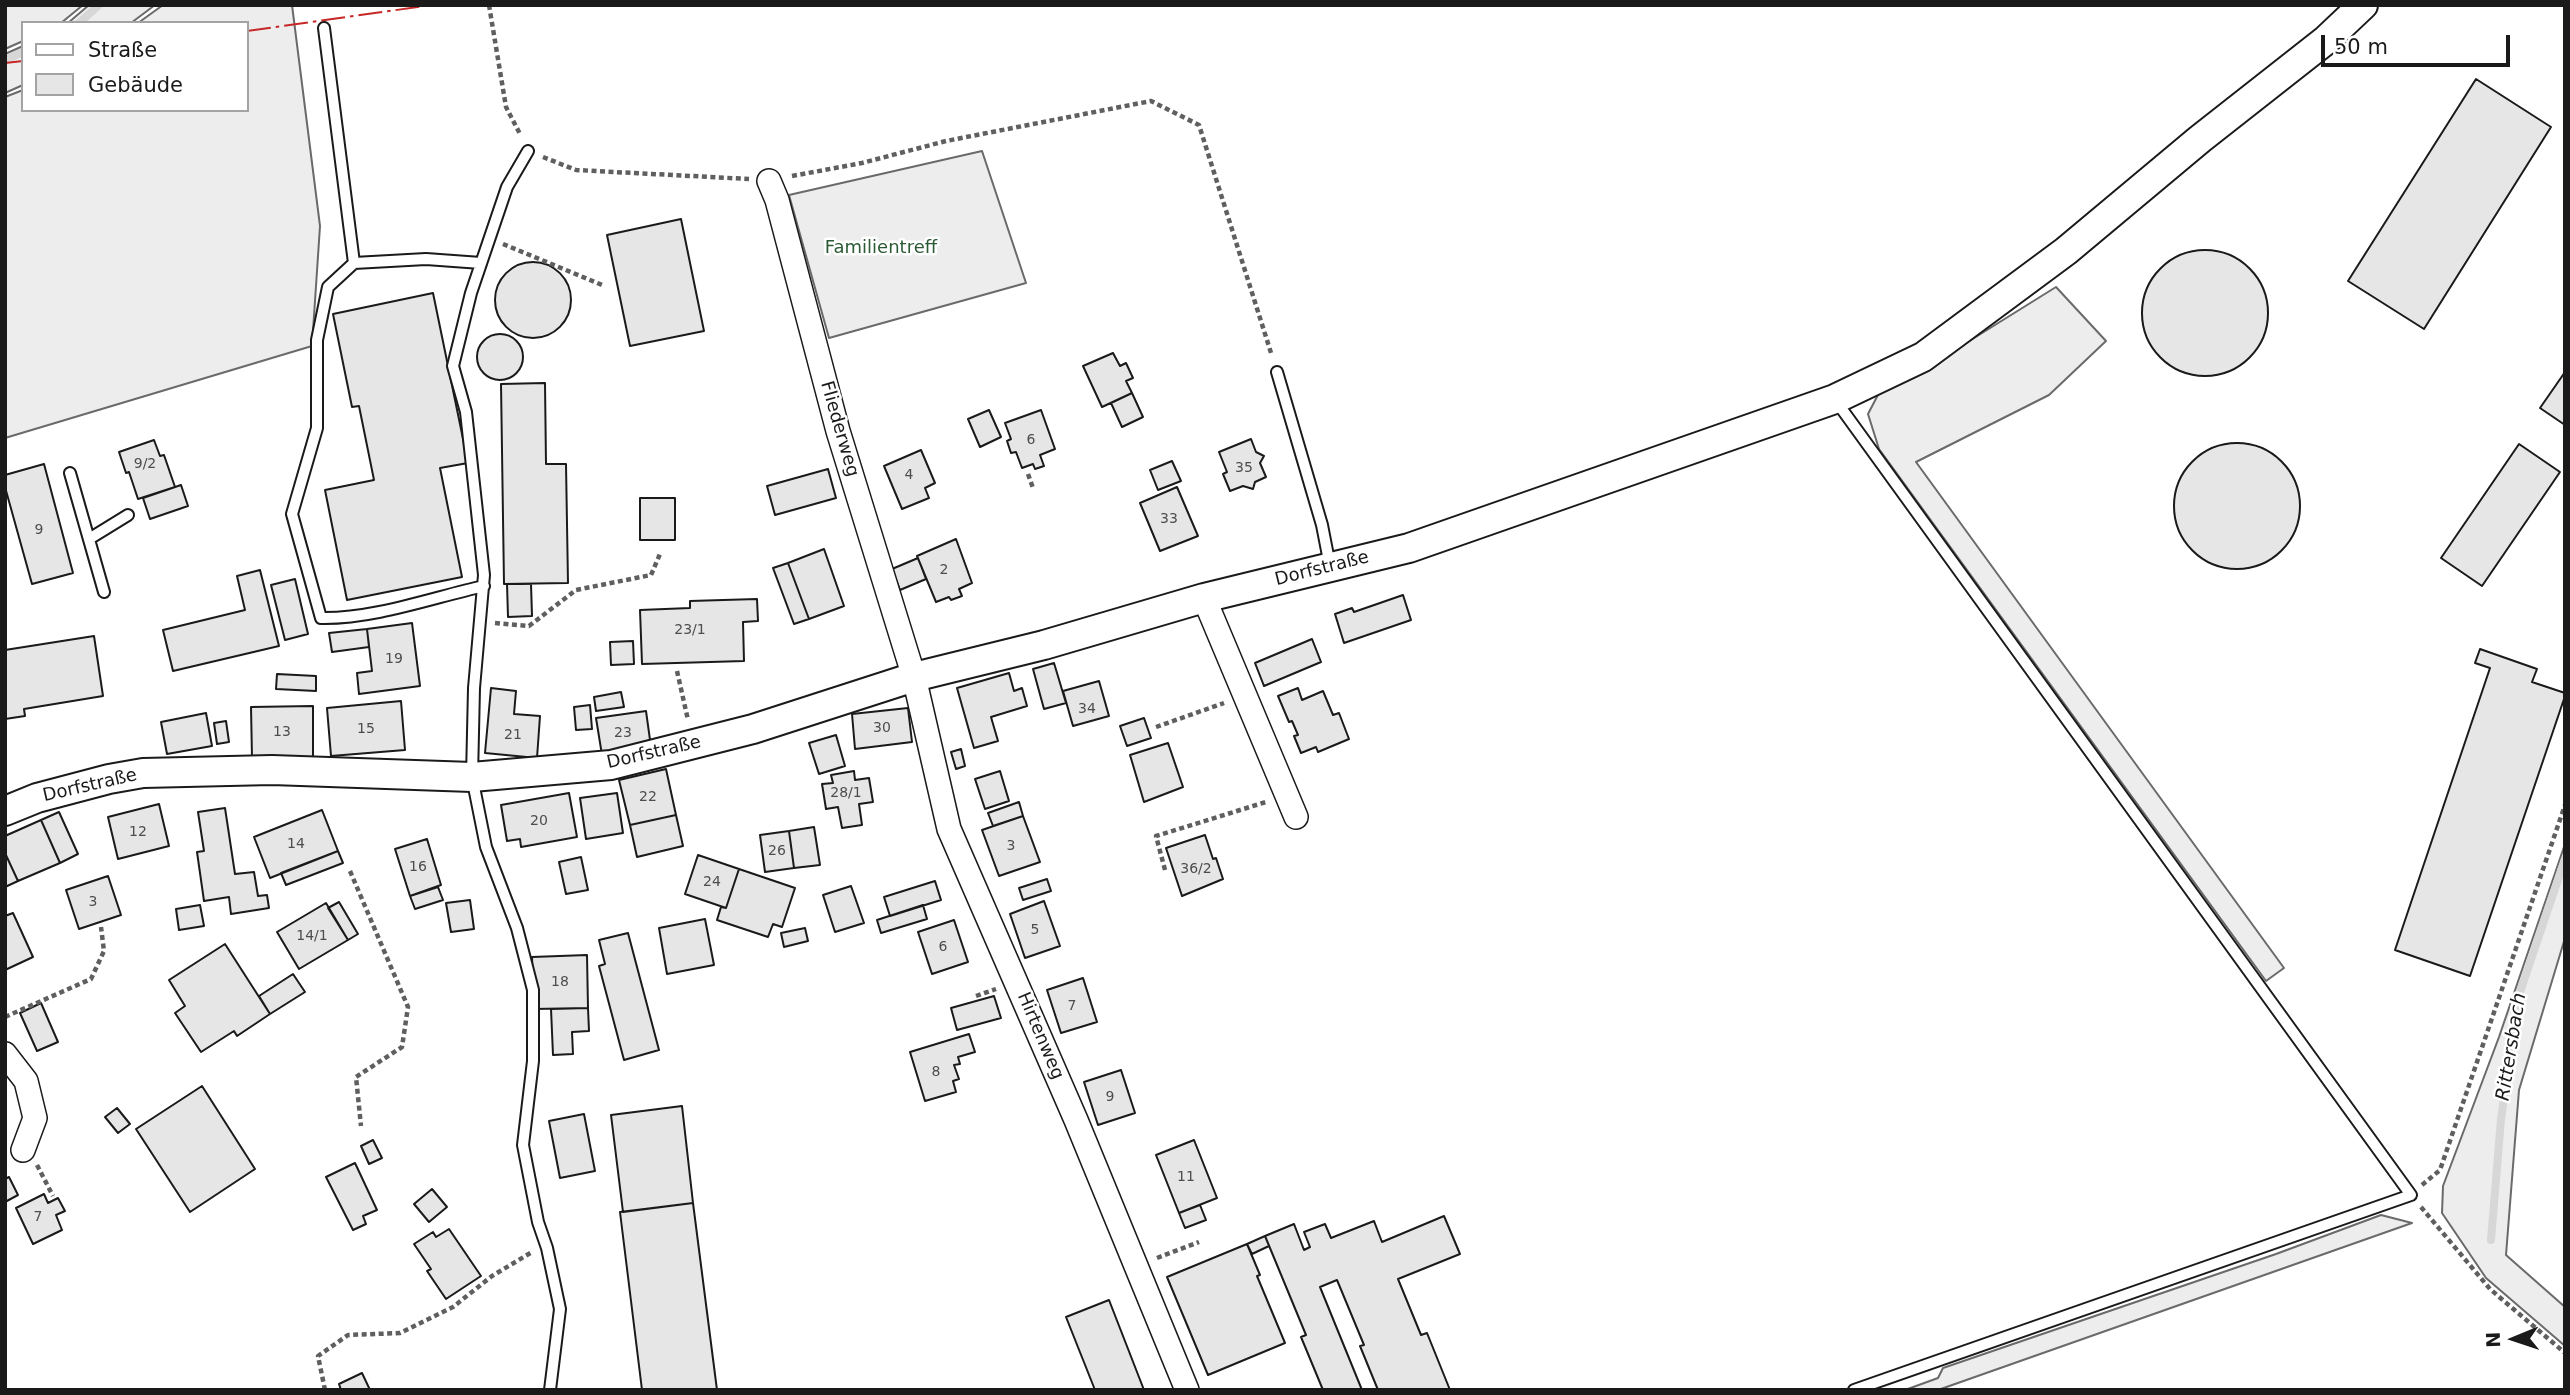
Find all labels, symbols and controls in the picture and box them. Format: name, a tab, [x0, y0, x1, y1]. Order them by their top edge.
legend	[21, 21, 248, 112]
scale bar	[2325, 21, 2514, 65]
text: 50 m	[2334, 35, 2388, 59]
text: Straße	[88, 38, 157, 62]
text: Gebäude	[88, 73, 183, 97]
park label: Familientreff	[825, 237, 937, 259]
street label: Fliederweg	[815, 379, 863, 479]
house number: 6	[1027, 432, 1035, 448]
house number: 9/2	[134, 456, 156, 472]
house number: 35	[1235, 460, 1253, 476]
house number: 4	[905, 467, 913, 483]
house number: 33	[1160, 511, 1178, 527]
house number: 9	[35, 522, 43, 538]
street label: Dorfstraße	[1273, 547, 1371, 591]
house number: 2	[940, 562, 948, 578]
house number: 23/1	[674, 622, 706, 638]
house number: 19	[385, 651, 403, 667]
house number: 34	[1078, 701, 1096, 717]
house number: 30	[873, 720, 891, 736]
house number: 15	[357, 721, 375, 737]
house number: 13	[273, 724, 291, 740]
house number: 23	[614, 725, 632, 741]
house number: 21	[504, 727, 522, 743]
street label: Dorfstraße	[605, 732, 703, 774]
street label: Dorfstraße	[41, 765, 139, 807]
house number: 28/1	[830, 785, 862, 801]
house number: 22	[639, 789, 657, 805]
house number: 20	[530, 813, 548, 829]
house number: 12	[129, 824, 147, 840]
house number: 14	[287, 836, 305, 852]
house number: 3	[1007, 838, 1015, 854]
house number: 26	[768, 843, 786, 859]
house number: 16	[409, 859, 427, 875]
house number: 36/2	[1180, 861, 1212, 877]
house number: 24	[703, 874, 721, 890]
house number: 3	[89, 894, 97, 910]
house number: 5	[1031, 922, 1039, 938]
house number: 14/1	[296, 928, 328, 944]
house number: 6	[939, 939, 947, 955]
house number: 18	[551, 974, 569, 990]
street label: Hirtenweg	[1012, 989, 1068, 1083]
water label: Rittersbach	[2492, 991, 2532, 1103]
house number: 7	[1068, 998, 1076, 1014]
house number: 8	[932, 1064, 940, 1080]
house number: 9	[1106, 1089, 1114, 1105]
house number: 11	[1177, 1169, 1195, 1185]
house number: 7	[34, 1209, 42, 1225]
north arrow	[2479, 1304, 2549, 1374]
text: N	[2482, 1331, 2504, 1348]

